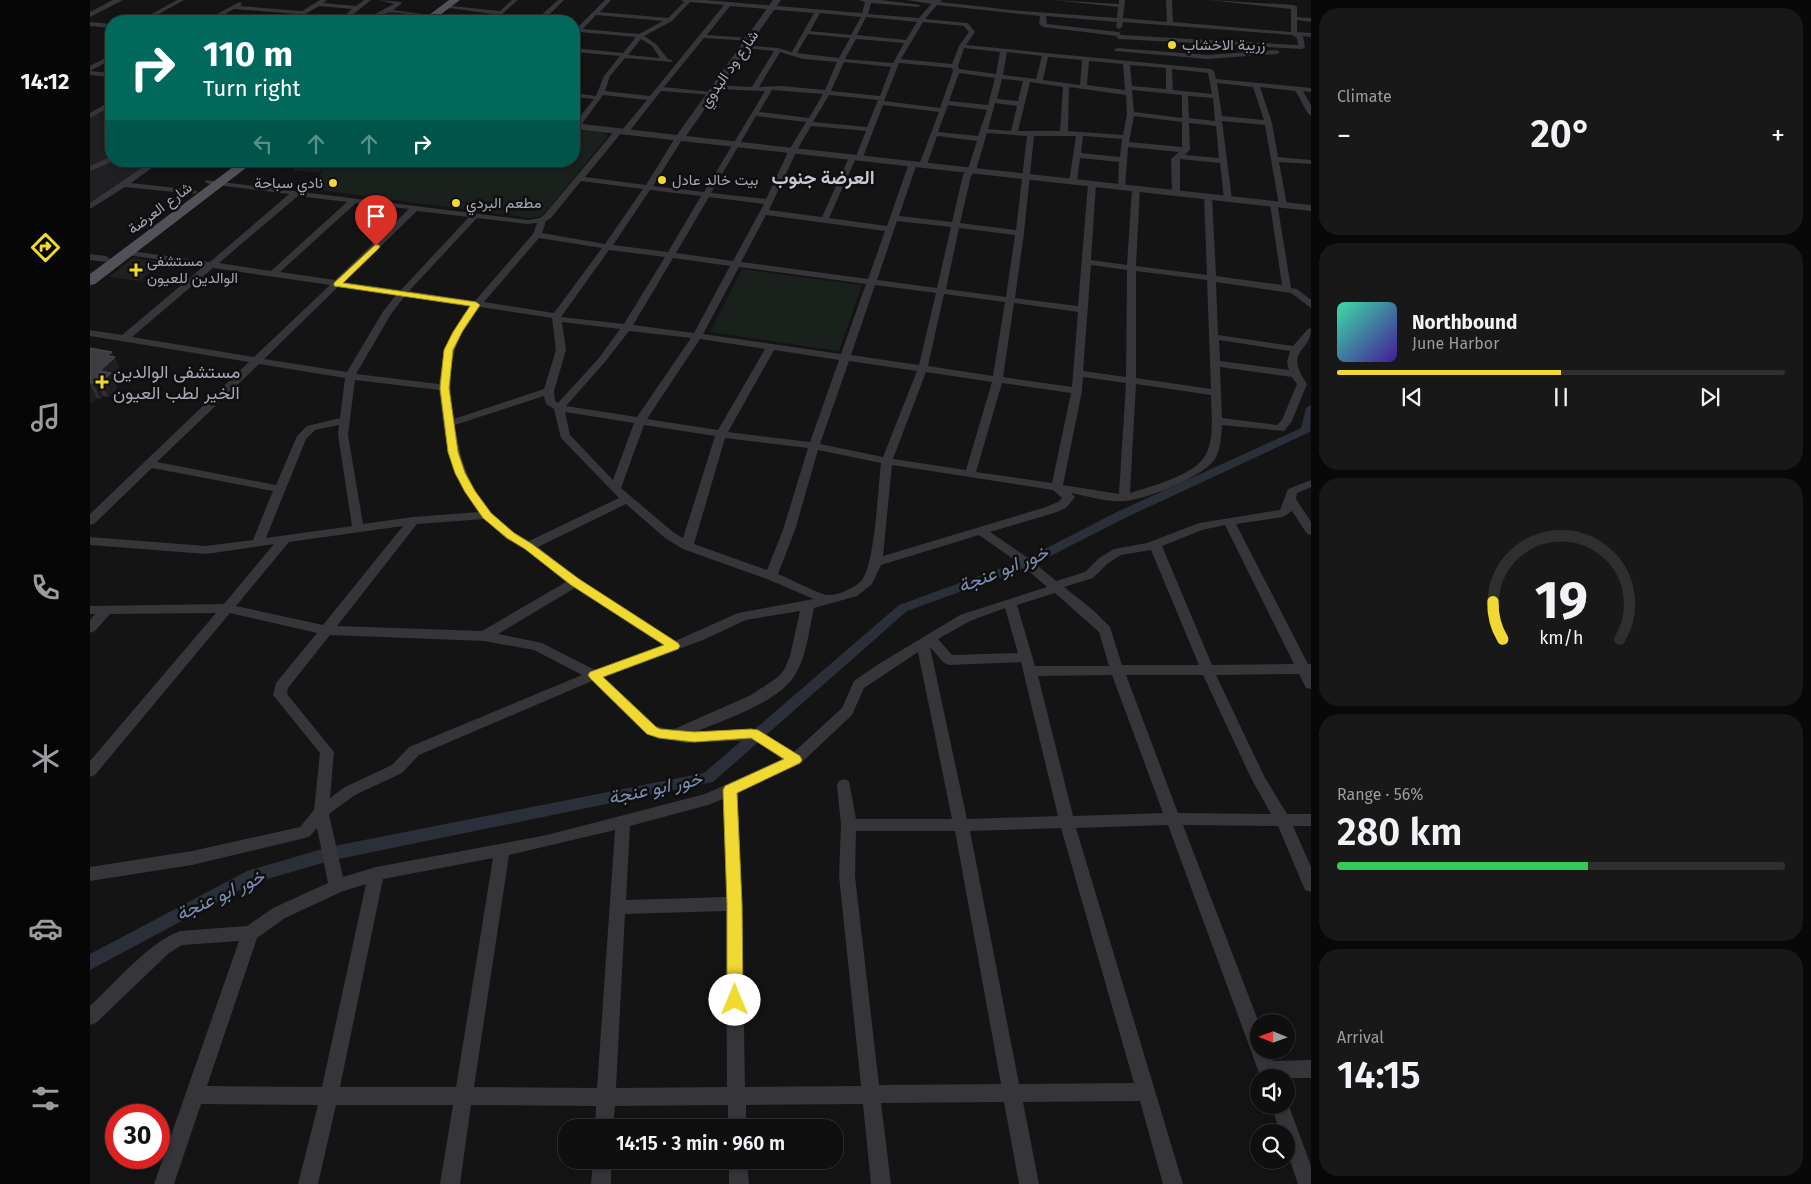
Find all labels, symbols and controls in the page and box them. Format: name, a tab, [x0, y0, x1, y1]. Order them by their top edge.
street label: شارع ود البدوي	[696, 27, 766, 113]
text: 110 m	[203, 33, 293, 75]
icon: right	[120, 35, 185, 100]
place label: زريبة الاخشاب	[1182, 36, 1265, 54]
marker: زريبة الاخشاب	[1166, 39, 1178, 51]
text: 14:12	[21, 68, 69, 95]
text: Turn right	[203, 75, 300, 102]
text: Climate	[1337, 87, 1392, 106]
text: 20°	[1530, 111, 1592, 157]
text: −	[1337, 119, 1351, 152]
text: +	[1771, 119, 1785, 152]
icon: left	[249, 130, 277, 158]
icon: ahead	[302, 130, 330, 158]
icon: ahead	[355, 130, 383, 158]
icon: right	[408, 130, 436, 158]
district label: العرضة جنوب	[771, 166, 875, 190]
place label: بيت خالد عادل	[672, 171, 759, 189]
place label: نادي سباحة	[254, 174, 323, 196]
marker: بيت خالد عادل	[656, 174, 668, 186]
marker: نادي سباحة	[327, 177, 339, 189]
street label: شارع العرضة	[124, 178, 197, 239]
place label: مطعم البردي	[466, 194, 542, 216]
pin	[355, 195, 397, 246]
marker: مطعم البردي	[450, 197, 462, 209]
icon: arrive	[362, 202, 390, 230]
icon: directions	[28, 230, 63, 265]
place label: مستشفى الوالدين للعيون	[147, 252, 238, 288]
marker: مستشفى الوالدين للعيون	[129, 263, 143, 277]
text: Northbound	[1412, 311, 1517, 334]
text: June Harbor	[1412, 334, 1499, 353]
place label: مستشفى الوالدين الخير لطب العيون	[113, 361, 240, 404]
marker: مستشفى الوالدين الخير لطب العيون	[95, 375, 109, 389]
icon: previous	[1398, 383, 1426, 411]
icon: pause	[1547, 383, 1575, 411]
icon: next	[1696, 383, 1724, 411]
icon: music	[28, 400, 63, 435]
water label: خور ابو عنجة	[955, 540, 1053, 597]
text: 19	[1534, 569, 1588, 632]
icon: phone	[28, 570, 63, 605]
text: km/h	[1539, 627, 1583, 649]
icon: climate	[28, 741, 63, 776]
water label: خور ابو عنجة	[606, 767, 705, 809]
text: Range · 56%	[1337, 785, 1423, 804]
text: 280 km	[1337, 809, 1462, 855]
water label: خور ابو عنجة	[172, 864, 269, 926]
icon: car	[28, 911, 63, 946]
position arrow	[708, 973, 760, 1025]
north arrow	[1250, 1014, 1295, 1059]
map controls	[1250, 1014, 1295, 1169]
text: Arrival	[1337, 1028, 1384, 1047]
text: 14:15	[1337, 1052, 1421, 1098]
button: sound	[1250, 1069, 1295, 1114]
icon: filters	[28, 1081, 63, 1116]
speed limit sign: 30	[105, 1104, 170, 1169]
button: search	[1250, 1124, 1295, 1169]
text: 14:15 · 3 min · 960 m	[616, 1132, 785, 1155]

